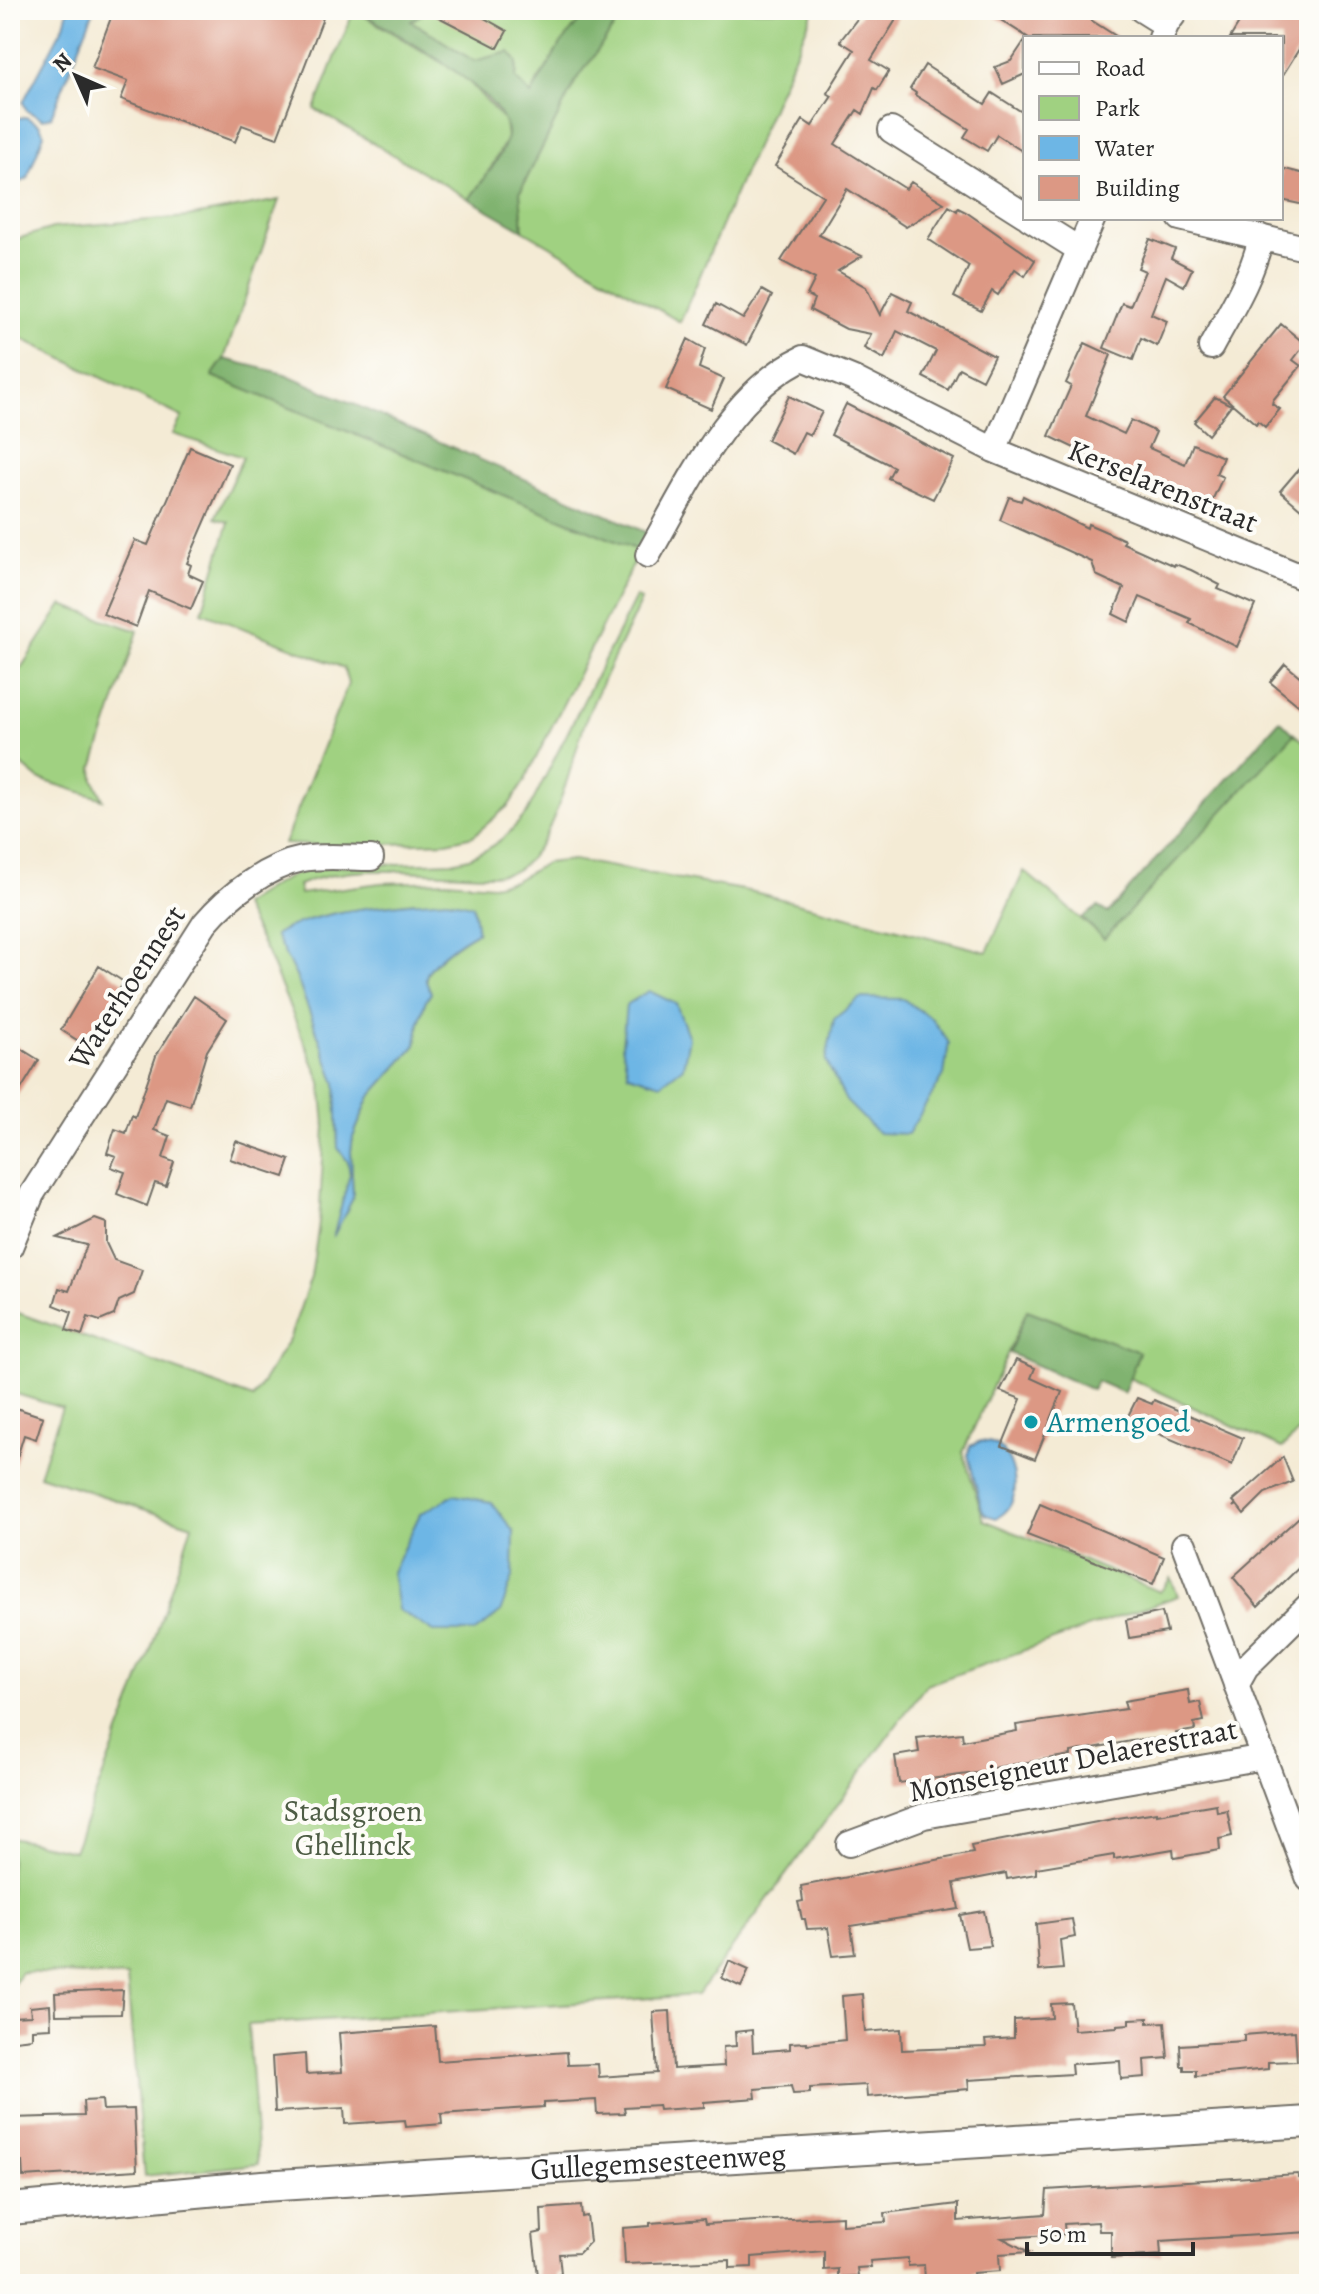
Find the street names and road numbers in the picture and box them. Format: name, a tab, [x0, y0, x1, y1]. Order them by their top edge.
street label: Kerselarenstraat	[1062, 430, 1264, 542]
street label: Waterhoennest	[59, 898, 195, 1077]
street label: Monseigneur Delaerestraat	[905, 1709, 1241, 1811]
street label: Gullegemsesteenweg	[529, 2134, 787, 2190]

